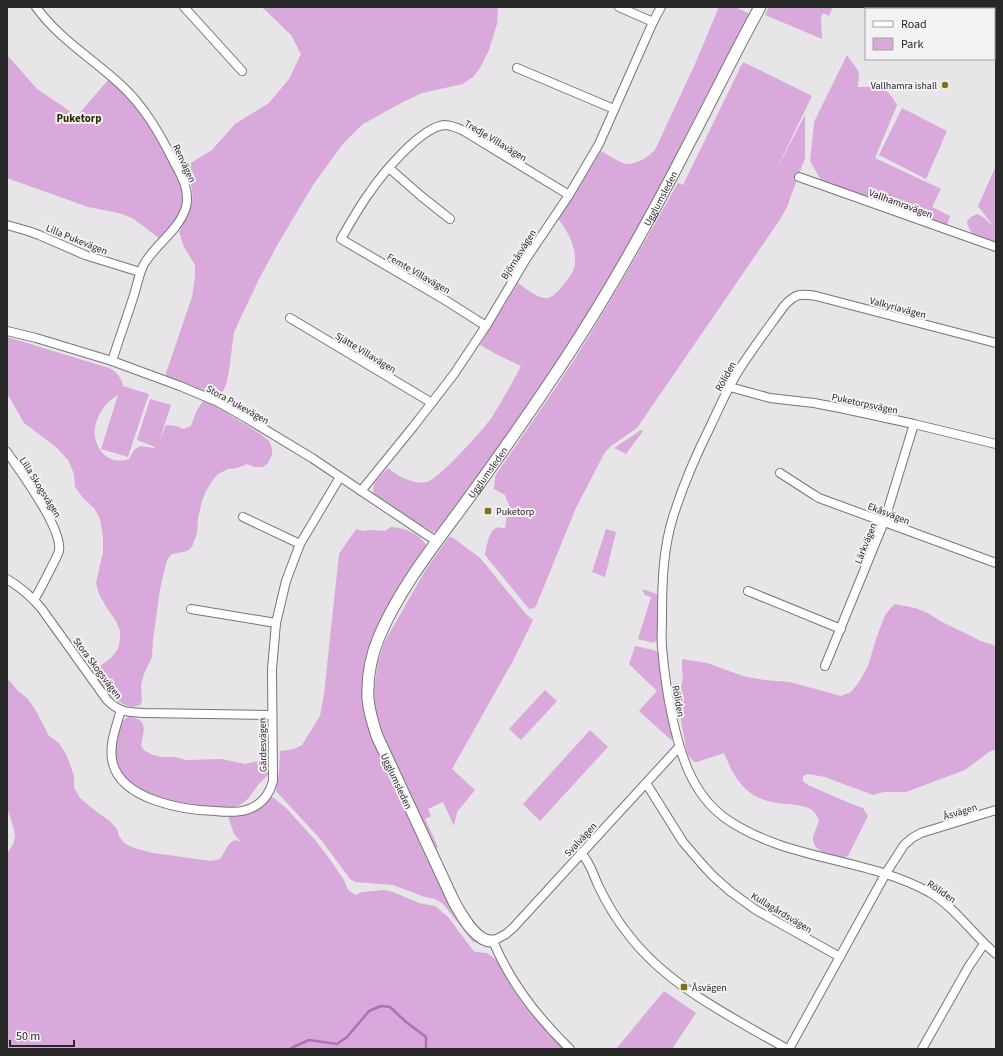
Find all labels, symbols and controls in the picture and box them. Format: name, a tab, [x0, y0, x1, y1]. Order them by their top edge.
legend	[865, 8, 995, 60]
text: Road	[901, 16, 927, 33]
text: Park	[901, 36, 923, 53]
place label: Vallhamra ishall	[871, 79, 937, 93]
marker: Vallhamra ishall	[940, 80, 950, 90]
district label: Puketorp	[57, 111, 101, 126]
street label: Tredje Villavägen	[462, 117, 529, 165]
street label: Renvägen	[169, 142, 199, 185]
street label: Ugglumsleden	[640, 169, 681, 229]
street label: Vallhamravägen	[867, 186, 935, 222]
street label: Lilla Pukevägen	[44, 221, 109, 259]
street label: Björnåsvägen	[498, 227, 540, 282]
street label: Femte Villavägen	[384, 250, 453, 298]
street label: Valkyriavägen	[868, 294, 928, 322]
street label: Sjätte Villavägen	[332, 329, 399, 377]
street label: Röliden	[712, 359, 740, 394]
street label: Stora Pukevägen	[204, 382, 271, 428]
street label: Puketorpsvägen	[830, 390, 899, 418]
street label: Ugglumsleden	[465, 444, 511, 501]
street label: Lilla Skogsvägen	[16, 455, 64, 521]
street label: Ekåsvägen	[865, 499, 912, 528]
place label: Puketorp	[496, 505, 535, 519]
marker: Puketorp	[483, 506, 493, 516]
street label: Lärkvägen	[851, 521, 881, 566]
street label: Stora Skogsvägen	[69, 635, 125, 702]
street label: Röliden	[668, 684, 688, 718]
street label: Gärdesvägen	[256, 718, 270, 772]
street label: Ugglumsleden	[377, 751, 415, 812]
street label: Åsvägen	[942, 800, 979, 824]
street label: Svalvägen	[561, 819, 600, 860]
street label: Röliden	[924, 877, 959, 907]
street label: Kullagårdsvägen	[748, 889, 815, 937]
place label: Åsvägen	[692, 981, 727, 995]
marker: Åsvägen	[679, 982, 689, 992]
scale bar	[10, 1022, 74, 1048]
text: 50 m	[16, 1028, 40, 1045]

